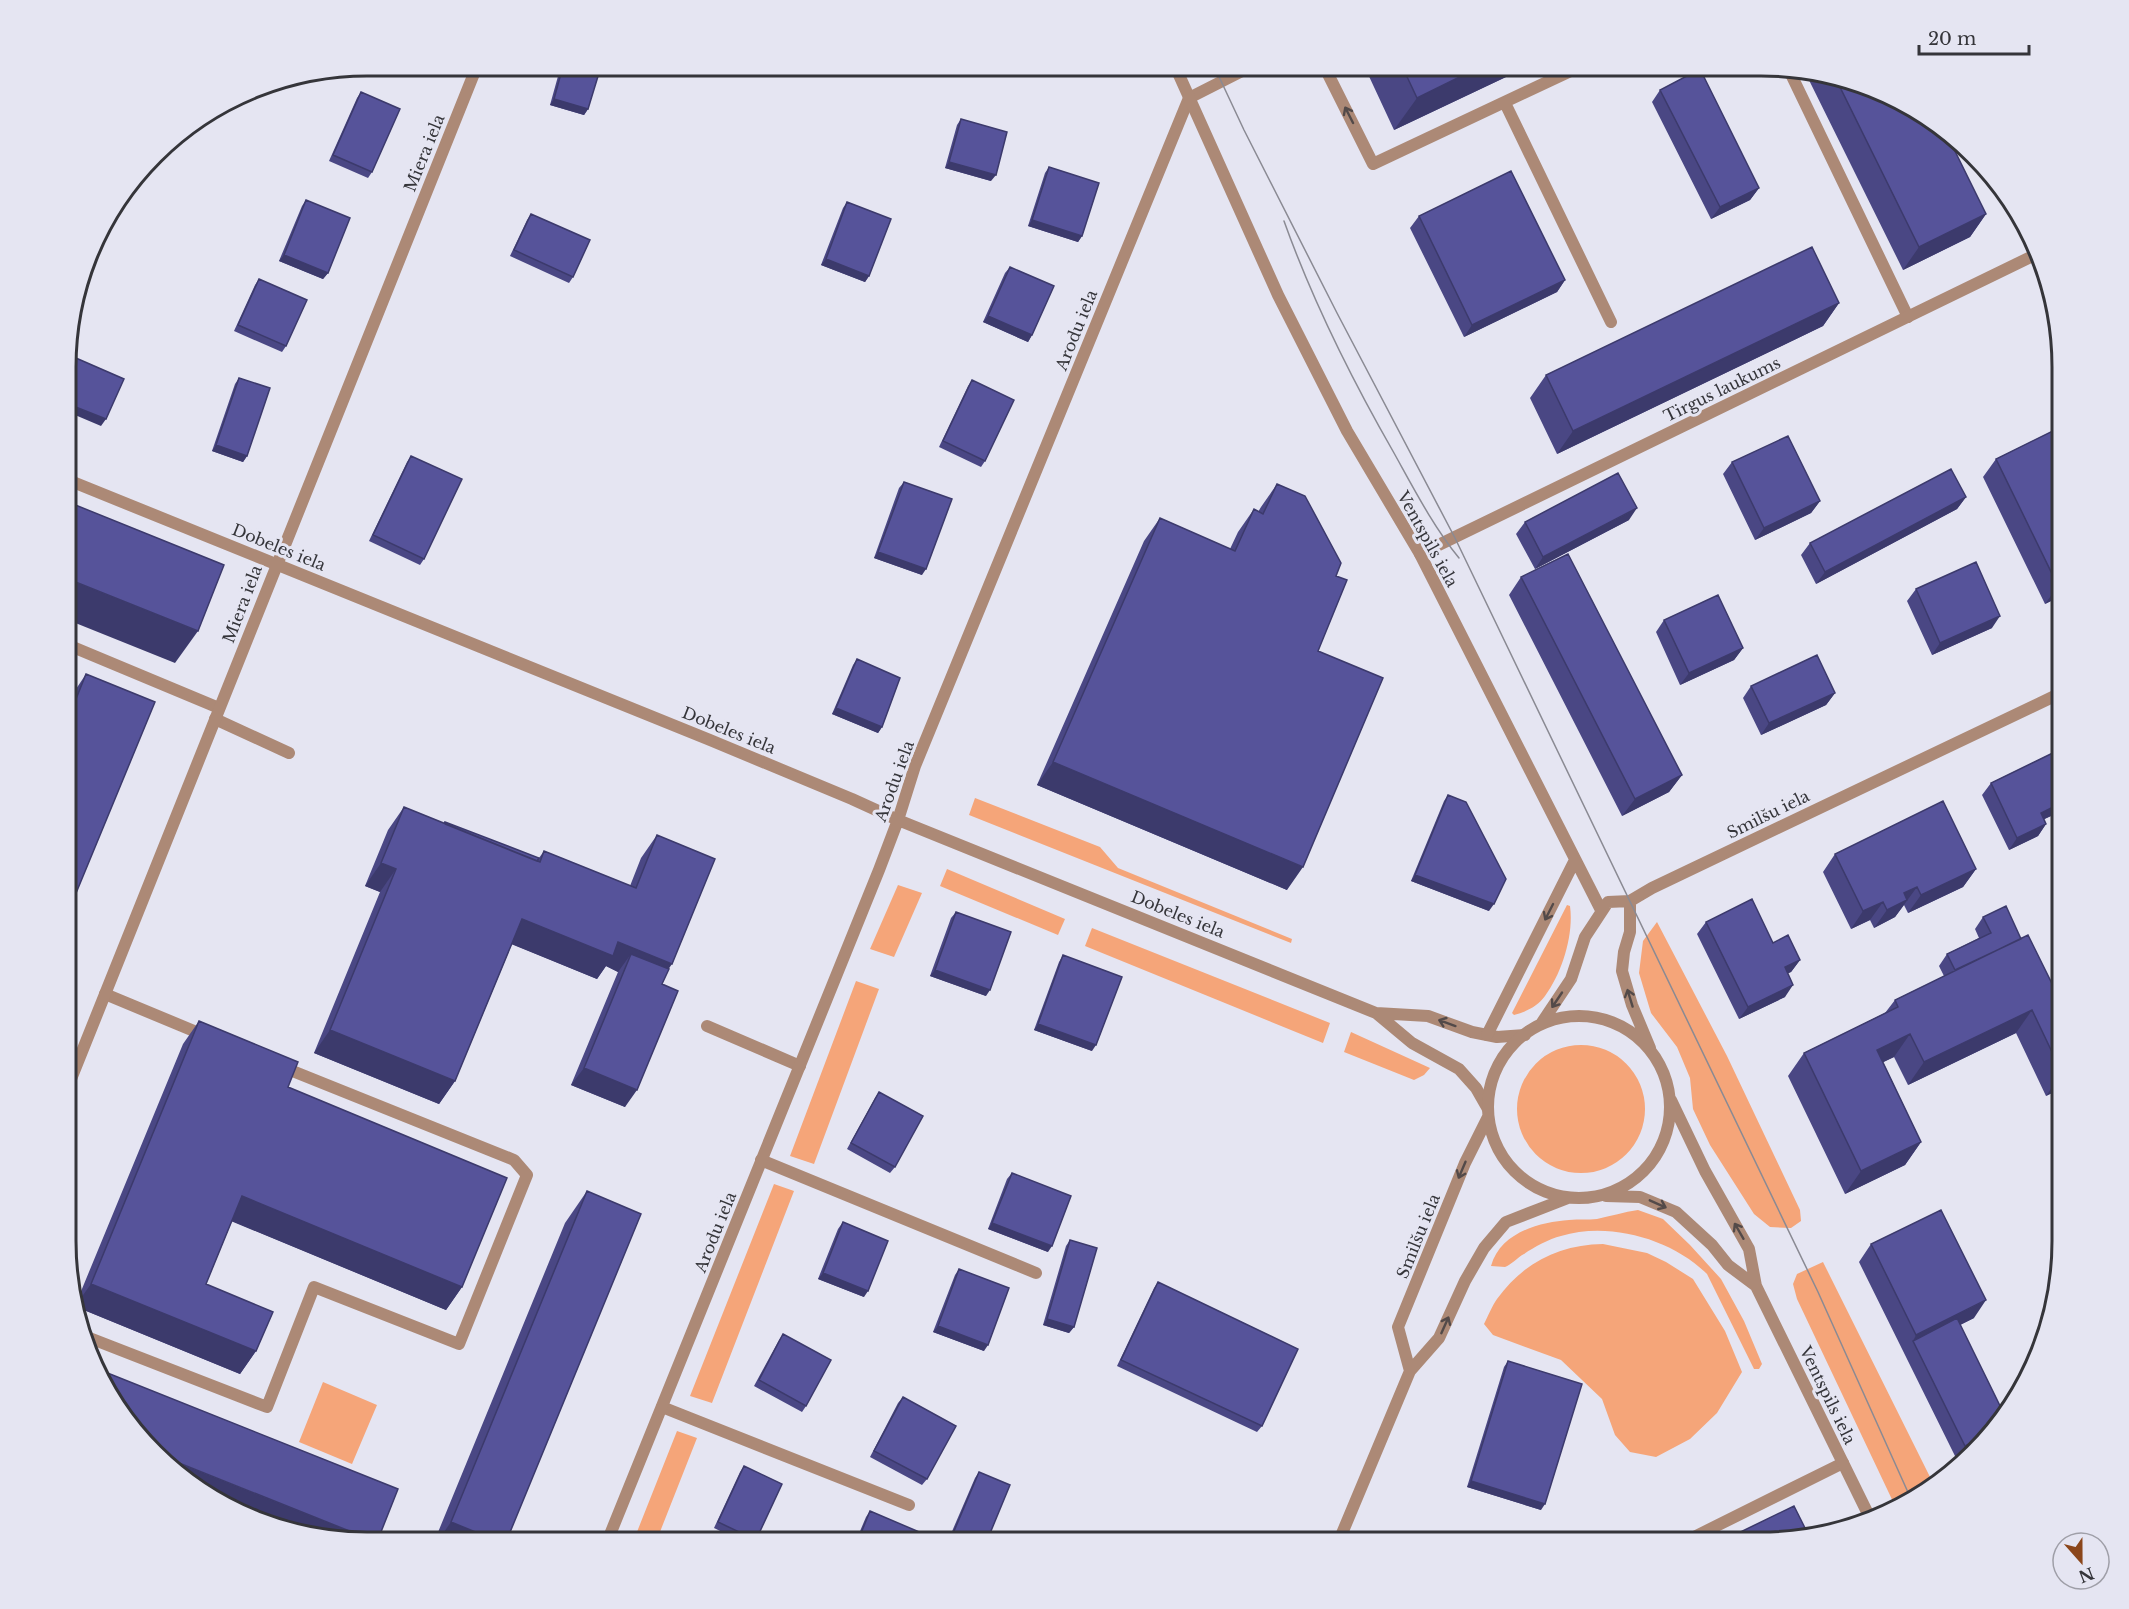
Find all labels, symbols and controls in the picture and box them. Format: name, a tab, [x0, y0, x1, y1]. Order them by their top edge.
scale bar	[1919, 18, 2028, 56]
text: 20 m	[1928, 28, 1976, 50]
one-way arrow	[1342, 107, 1354, 125]
street label: Miera iela	[399, 111, 449, 195]
street label: Arodu iela	[1050, 287, 1101, 374]
street label: Tirgus laukums	[1660, 352, 1784, 426]
street label: Ventspils iela	[1393, 487, 1463, 591]
street label: Dobeles iela	[229, 519, 329, 575]
street label: Miera iela	[218, 562, 266, 646]
street label: Dobeles iela	[679, 702, 779, 758]
street label: Arodu iela	[870, 737, 918, 825]
street label: Smilšu iela	[1723, 785, 1813, 843]
street label: Dobeles iela	[1128, 886, 1228, 942]
one-way arrow	[1542, 903, 1554, 921]
one-way arrow	[1624, 989, 1635, 1008]
one-way arrow	[1551, 991, 1563, 1008]
one-way arrow	[1439, 1016, 1457, 1027]
one-way arrow	[1456, 1161, 1467, 1179]
street label: Arodu iela	[689, 1189, 740, 1276]
street label: Smilšu iela	[1392, 1191, 1444, 1281]
one-way arrow	[1648, 1199, 1666, 1210]
one-way arrow	[1732, 1222, 1744, 1239]
one-way arrow	[1440, 1316, 1451, 1334]
street label: Ventspils iela	[1795, 1342, 1860, 1447]
north arrow	[2051, 1531, 2111, 1591]
text: N	[2076, 1563, 2097, 1587]

